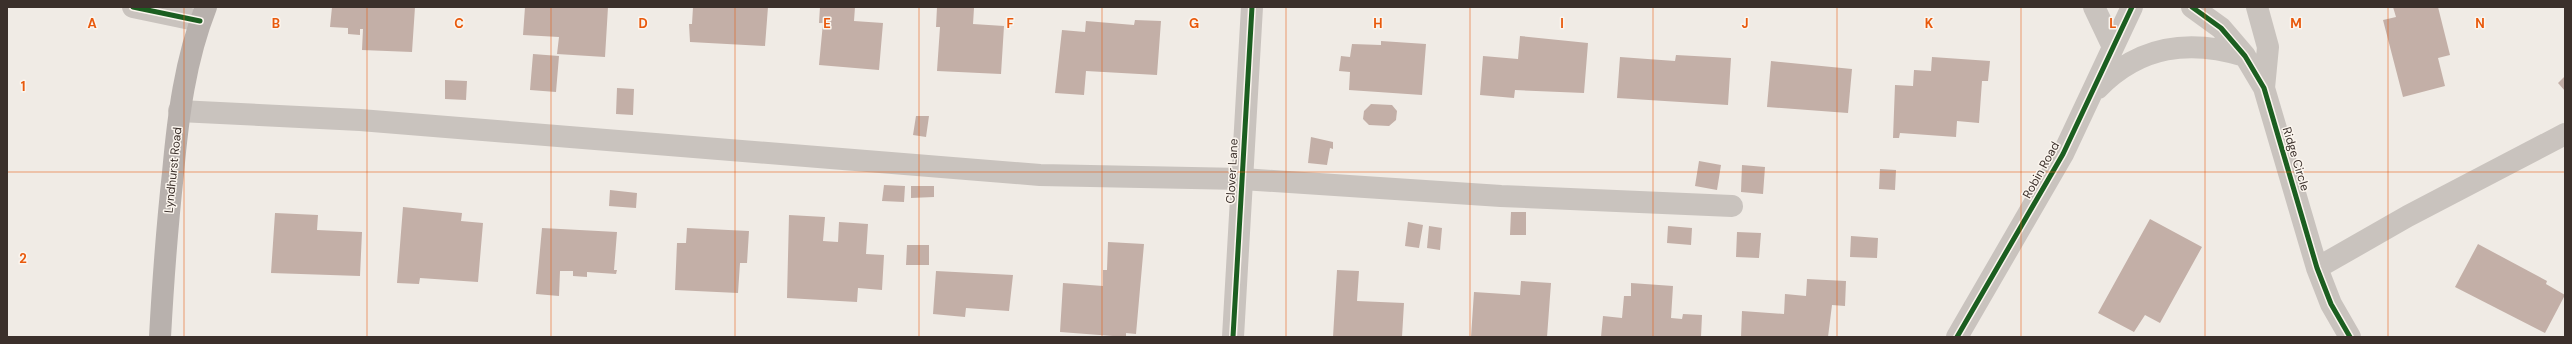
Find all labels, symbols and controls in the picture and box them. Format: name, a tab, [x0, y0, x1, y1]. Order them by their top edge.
text: A	[87, 15, 97, 32]
text: B	[272, 15, 280, 32]
text: C	[454, 15, 464, 32]
text: D	[638, 15, 648, 32]
text: E	[823, 15, 831, 32]
text: F	[1006, 15, 1014, 32]
text: G	[1189, 15, 1199, 32]
text: H	[1373, 15, 1383, 32]
text: I	[1560, 15, 1564, 32]
text: J	[1741, 15, 1749, 32]
text: K	[1925, 15, 1934, 32]
text: L	[2109, 15, 2117, 32]
text: M	[2290, 15, 2302, 32]
text: N	[2475, 15, 2485, 32]
text: 1	[21, 78, 25, 95]
street label: Ridge Circle	[2279, 125, 2313, 193]
street label: Lyndhurst Road	[161, 126, 185, 214]
street label: Clover Lane	[1222, 138, 1242, 204]
street label: Robin Road	[2019, 139, 2063, 201]
text: 2	[19, 250, 27, 267]

